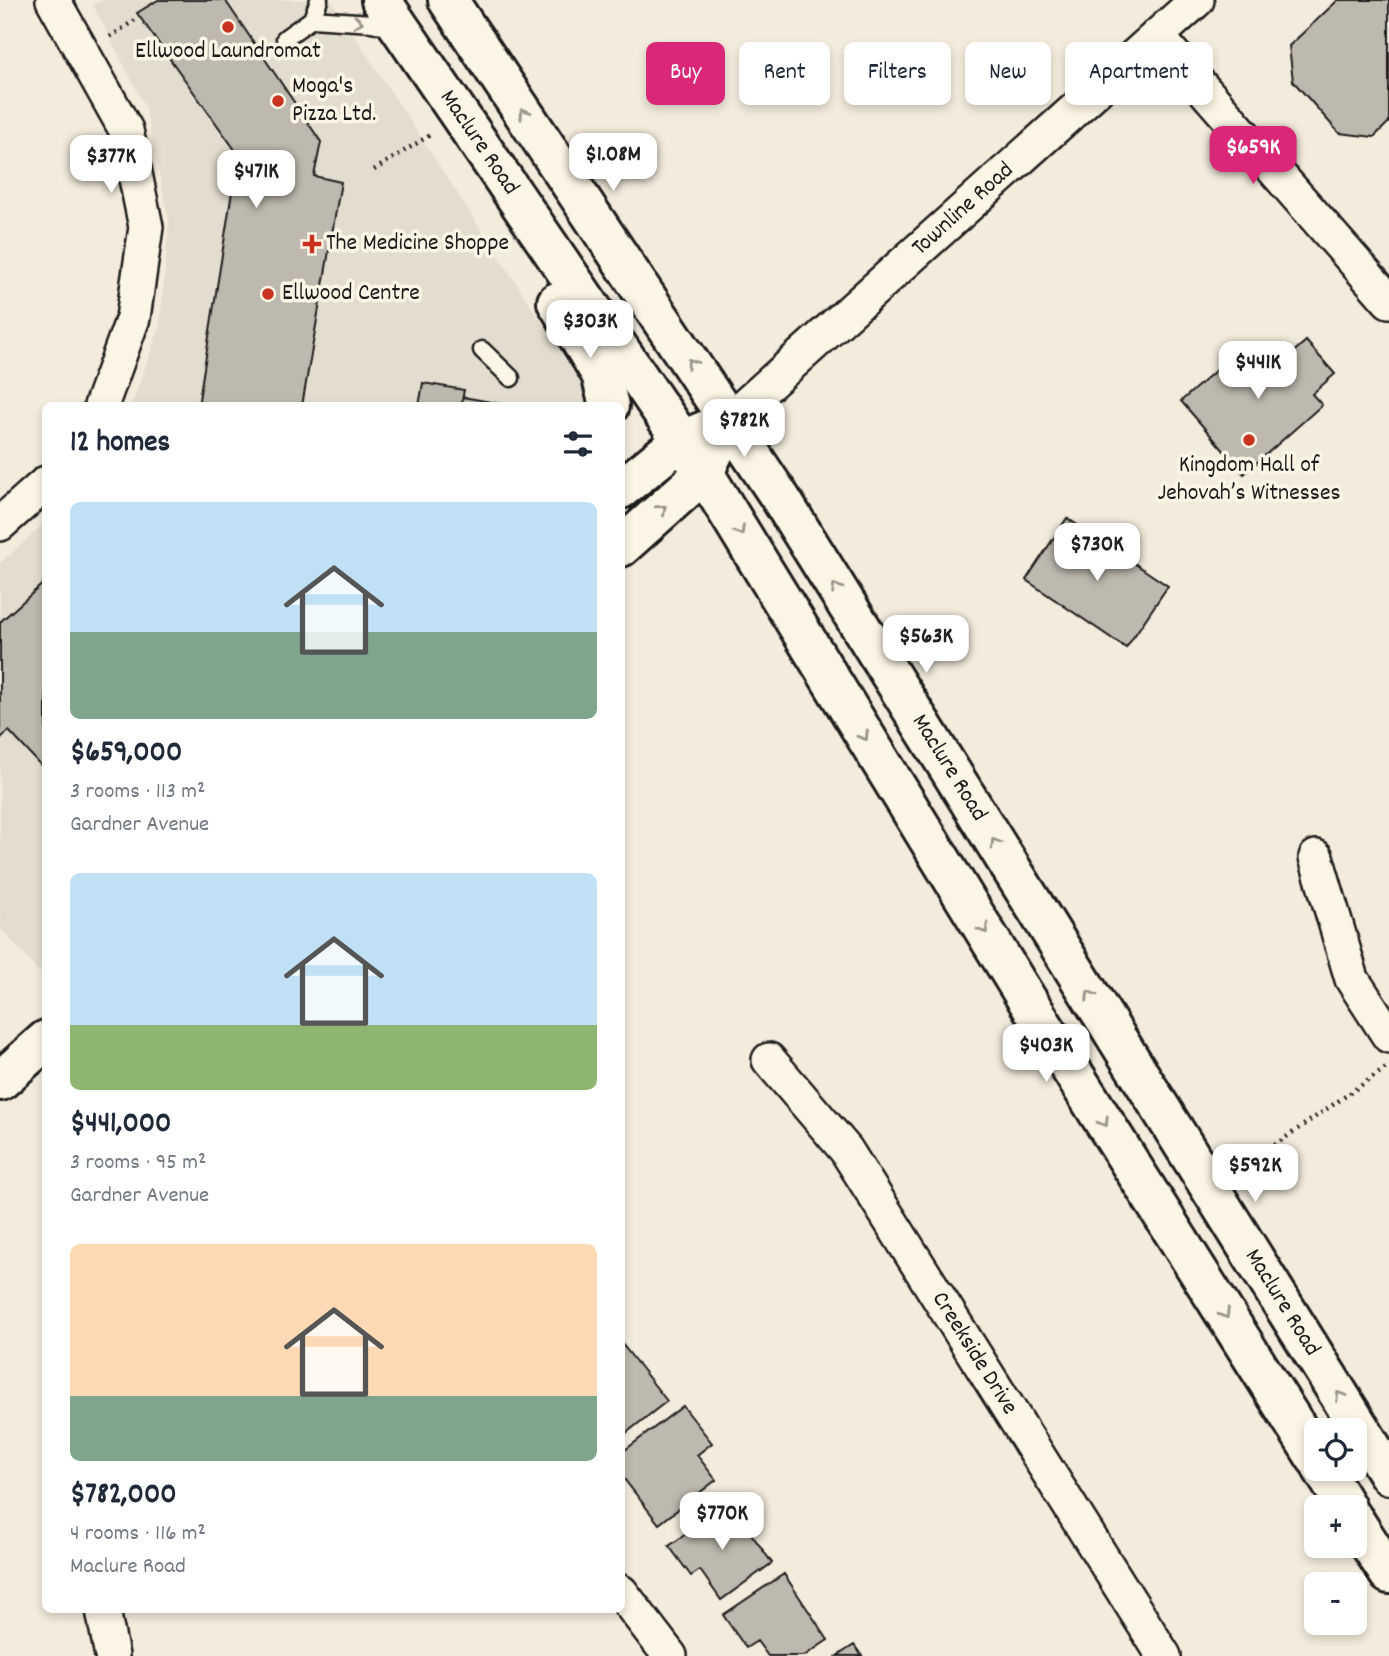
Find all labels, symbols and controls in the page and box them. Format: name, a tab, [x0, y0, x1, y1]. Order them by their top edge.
one-way arrow	[353, 14, 364, 29]
marker: Ellwood Laundromat	[220, 19, 236, 35]
place label: Ellwood Laundromat	[135, 35, 321, 69]
chip: Buy	[646, 42, 725, 105]
chip: Rent	[739, 42, 830, 105]
chip: Filters	[844, 42, 951, 105]
chip: New	[965, 42, 1051, 105]
chip: Apartment	[1065, 42, 1213, 105]
place label: Moga's Pizza Ltd.	[292, 70, 376, 132]
street label: Maclure Road	[430, 83, 527, 202]
marker: Moga's Pizza Ltd.	[270, 93, 286, 109]
one-way arrow	[520, 108, 532, 121]
pin: $659K	[1204, 127, 1302, 186]
text: $659K	[1226, 132, 1280, 165]
pin: $1.08M	[556, 134, 670, 193]
pin: $377K	[62, 136, 160, 195]
text: $1.08M	[585, 139, 641, 172]
text: $377K	[86, 141, 136, 174]
pin: $471K	[207, 150, 305, 210]
street label: Townline Road	[905, 155, 1022, 265]
text: $471K	[233, 156, 279, 189]
place label: The Medicine Shoppe	[326, 227, 509, 261]
marker: The Medicine Shoppe	[304, 236, 320, 252]
place label: Ellwood Centre	[282, 277, 420, 311]
marker: Ellwood Centre	[260, 286, 276, 302]
pin: $303K	[541, 300, 639, 360]
text: $303K	[562, 306, 618, 339]
pin: $441K	[1209, 342, 1307, 401]
text: $441K	[1235, 347, 1281, 380]
one-way arrow	[686, 358, 699, 371]
pin: $782K	[695, 400, 793, 459]
text: $782K	[719, 405, 769, 438]
text: 12 homes	[70, 423, 170, 466]
icon: filters	[559, 425, 597, 463]
marker: Kingdom Hall of Jehovah’s Witnesses	[1241, 432, 1257, 448]
place label: Kingdom Hall of Jehovah’s Witnesses	[1157, 449, 1341, 511]
one-way arrow	[654, 505, 667, 518]
one-way arrow	[731, 524, 744, 537]
pin: $730K	[1048, 524, 1146, 583]
text: $730K	[1070, 529, 1124, 562]
icon: home	[271, 547, 397, 673]
one-way arrow	[832, 583, 845, 596]
pin: $563K	[877, 616, 975, 675]
text: $563K	[899, 621, 953, 654]
street label: Maclure Road	[902, 708, 995, 828]
one-way arrow	[855, 728, 868, 741]
text: $659,000	[70, 733, 182, 776]
text: 3 rooms · 113 m²	[70, 776, 206, 809]
text: Gardner Avenue	[70, 809, 209, 842]
one-way arrow	[991, 838, 1004, 851]
icon: home	[271, 918, 397, 1044]
one-way arrow	[975, 921, 988, 934]
one-way arrow	[1086, 990, 1099, 1003]
pin: $403K	[997, 1024, 1095, 1084]
text: $403K	[1019, 1030, 1073, 1063]
text: $441,000	[70, 1104, 171, 1147]
one-way arrow	[1096, 1114, 1109, 1127]
pin: $592K	[1206, 1144, 1304, 1204]
text: 3 rooms · 95 m²	[70, 1147, 206, 1180]
text: $592K	[1228, 1150, 1282, 1183]
text: Gardner Avenue	[70, 1180, 209, 1213]
street label: Maclure Road	[1235, 1243, 1328, 1363]
street label: Creekside Drive	[922, 1285, 1026, 1422]
icon: home	[271, 1289, 397, 1415]
one-way arrow	[1217, 1307, 1230, 1320]
one-way arrow	[1335, 1391, 1348, 1404]
map controls	[1304, 1418, 1367, 1635]
button: locate	[1304, 1418, 1367, 1481]
text: $782,000	[70, 1475, 177, 1518]
pin: $770K	[673, 1492, 771, 1552]
button: +	[1304, 1495, 1367, 1558]
text: $770K	[696, 1498, 748, 1531]
text: 4 rooms · 116 m²	[70, 1518, 206, 1551]
text: Maclure Road	[70, 1551, 186, 1584]
button: −	[1304, 1572, 1367, 1635]

